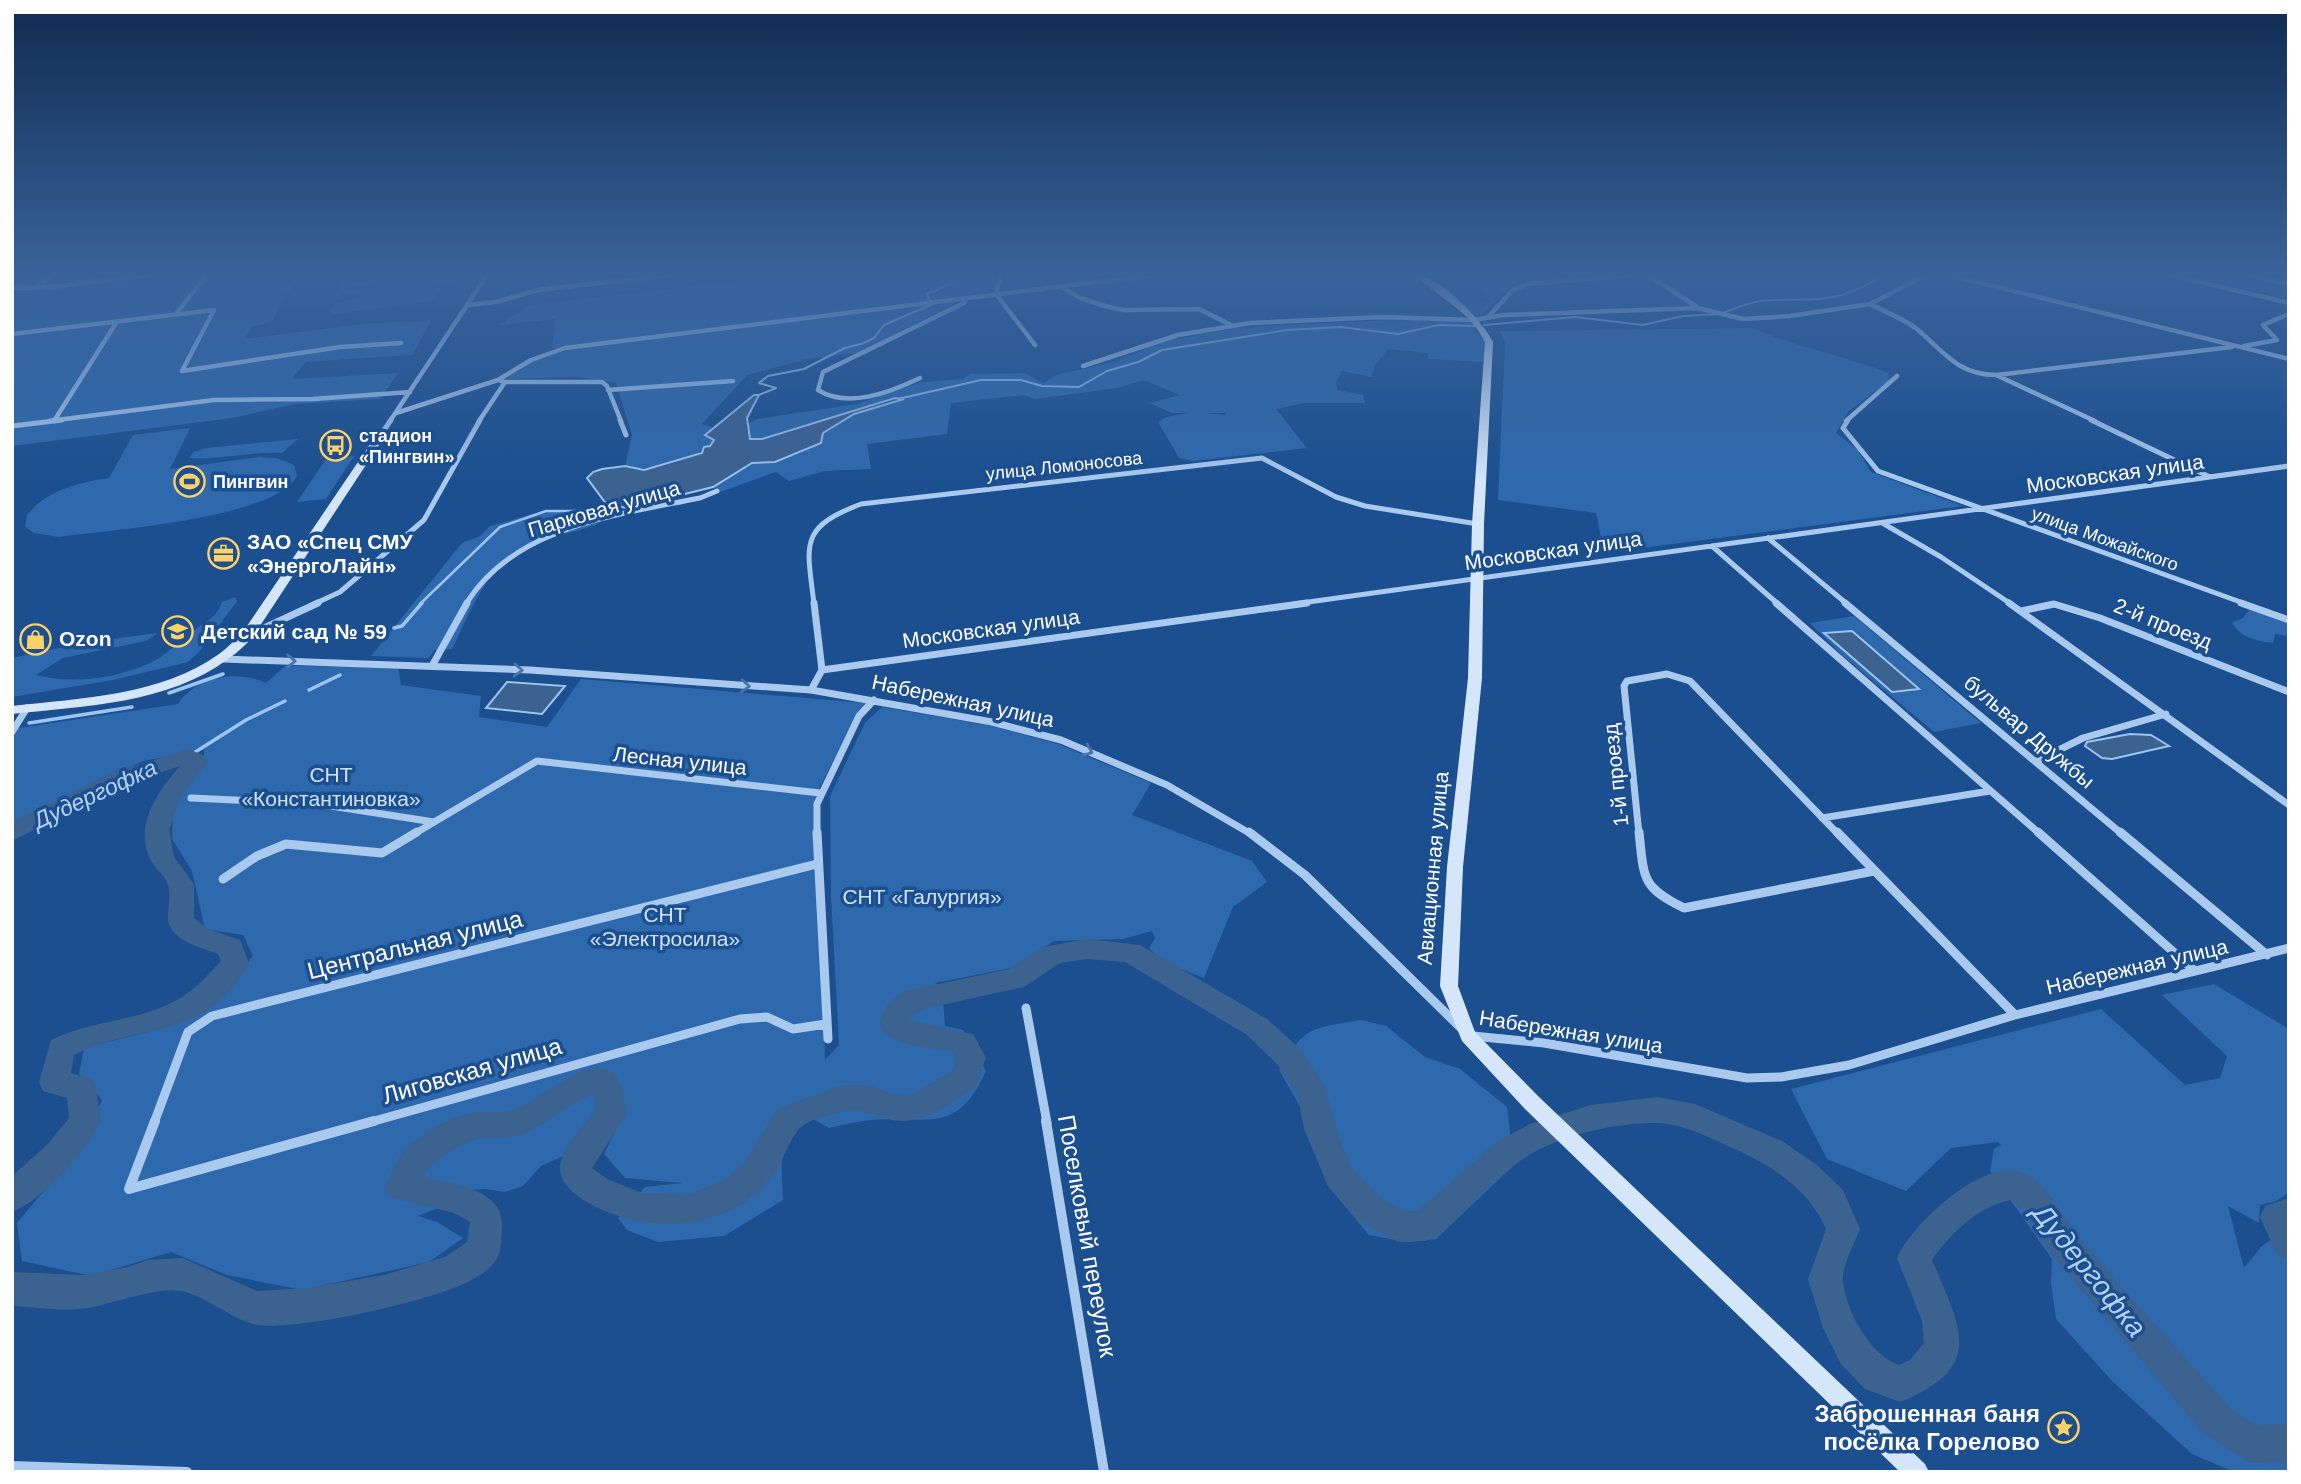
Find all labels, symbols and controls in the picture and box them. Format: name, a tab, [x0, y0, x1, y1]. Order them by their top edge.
place label: стадион «Пингвин»	[359, 426, 454, 467]
bus stop icon: стадион «Пингвин»	[319, 429, 353, 463]
street label: улица Ломоносова	[985, 448, 1144, 484]
street label: Московская улица	[2025, 450, 2205, 497]
sports icon: Пингвин	[173, 465, 207, 499]
place label: Пингвин	[213, 472, 288, 492]
street label: Парковая улица	[525, 476, 683, 541]
street label: улица Можайского	[2029, 503, 2181, 575]
street label: Московская улица	[1463, 527, 1643, 574]
place label: ЗАО «Спец СМУ «ЭнергоЛайн»	[247, 530, 414, 577]
office icon: ЗАО «Спец СМУ «ЭнергоЛайн»	[207, 537, 241, 571]
street label: 2-й проезд	[2111, 593, 2216, 654]
street label: Московская улица	[901, 605, 1081, 652]
school or university icon: Детский сад № 59	[161, 615, 195, 649]
place label: Детский сад № 59	[201, 620, 387, 643]
shop icon: Ozon	[19, 622, 53, 656]
place label: Ozon	[59, 627, 112, 650]
one-way arrow	[286, 653, 297, 668]
one-way arrow	[513, 662, 524, 677]
street label: Набережная улица	[870, 670, 1057, 731]
street label: бульвар Дружбы	[1960, 671, 2099, 793]
one-way arrow	[740, 678, 751, 693]
street label: 1-й проезд	[1599, 722, 1632, 828]
street label: Лесная улица	[612, 742, 748, 779]
one-way arrow	[1081, 742, 1093, 756]
water label: Дудергофка	[27, 754, 161, 835]
park label: СНТ «Константиновка»	[241, 763, 421, 810]
street label: Авиационная улица	[1413, 770, 1452, 966]
park label: СНТ «Галургия»	[842, 885, 1002, 908]
park label: СНТ «Электросила»	[590, 903, 740, 950]
street label: Центральная улица	[304, 905, 526, 984]
street label: Набережная улица	[2044, 934, 2230, 999]
street label: Набережная улица	[1478, 1006, 1665, 1057]
street label: Лиговская улица	[379, 1032, 565, 1109]
street label: Поселковый переулок	[1053, 1113, 1122, 1360]
water label: Дудергофка	[2025, 1195, 2153, 1343]
place label: Заброшенная баня посёлка Горелово	[1814, 1400, 2040, 1455]
place icon: Заброшенная баня посёлка Горелово	[2046, 1411, 2080, 1445]

